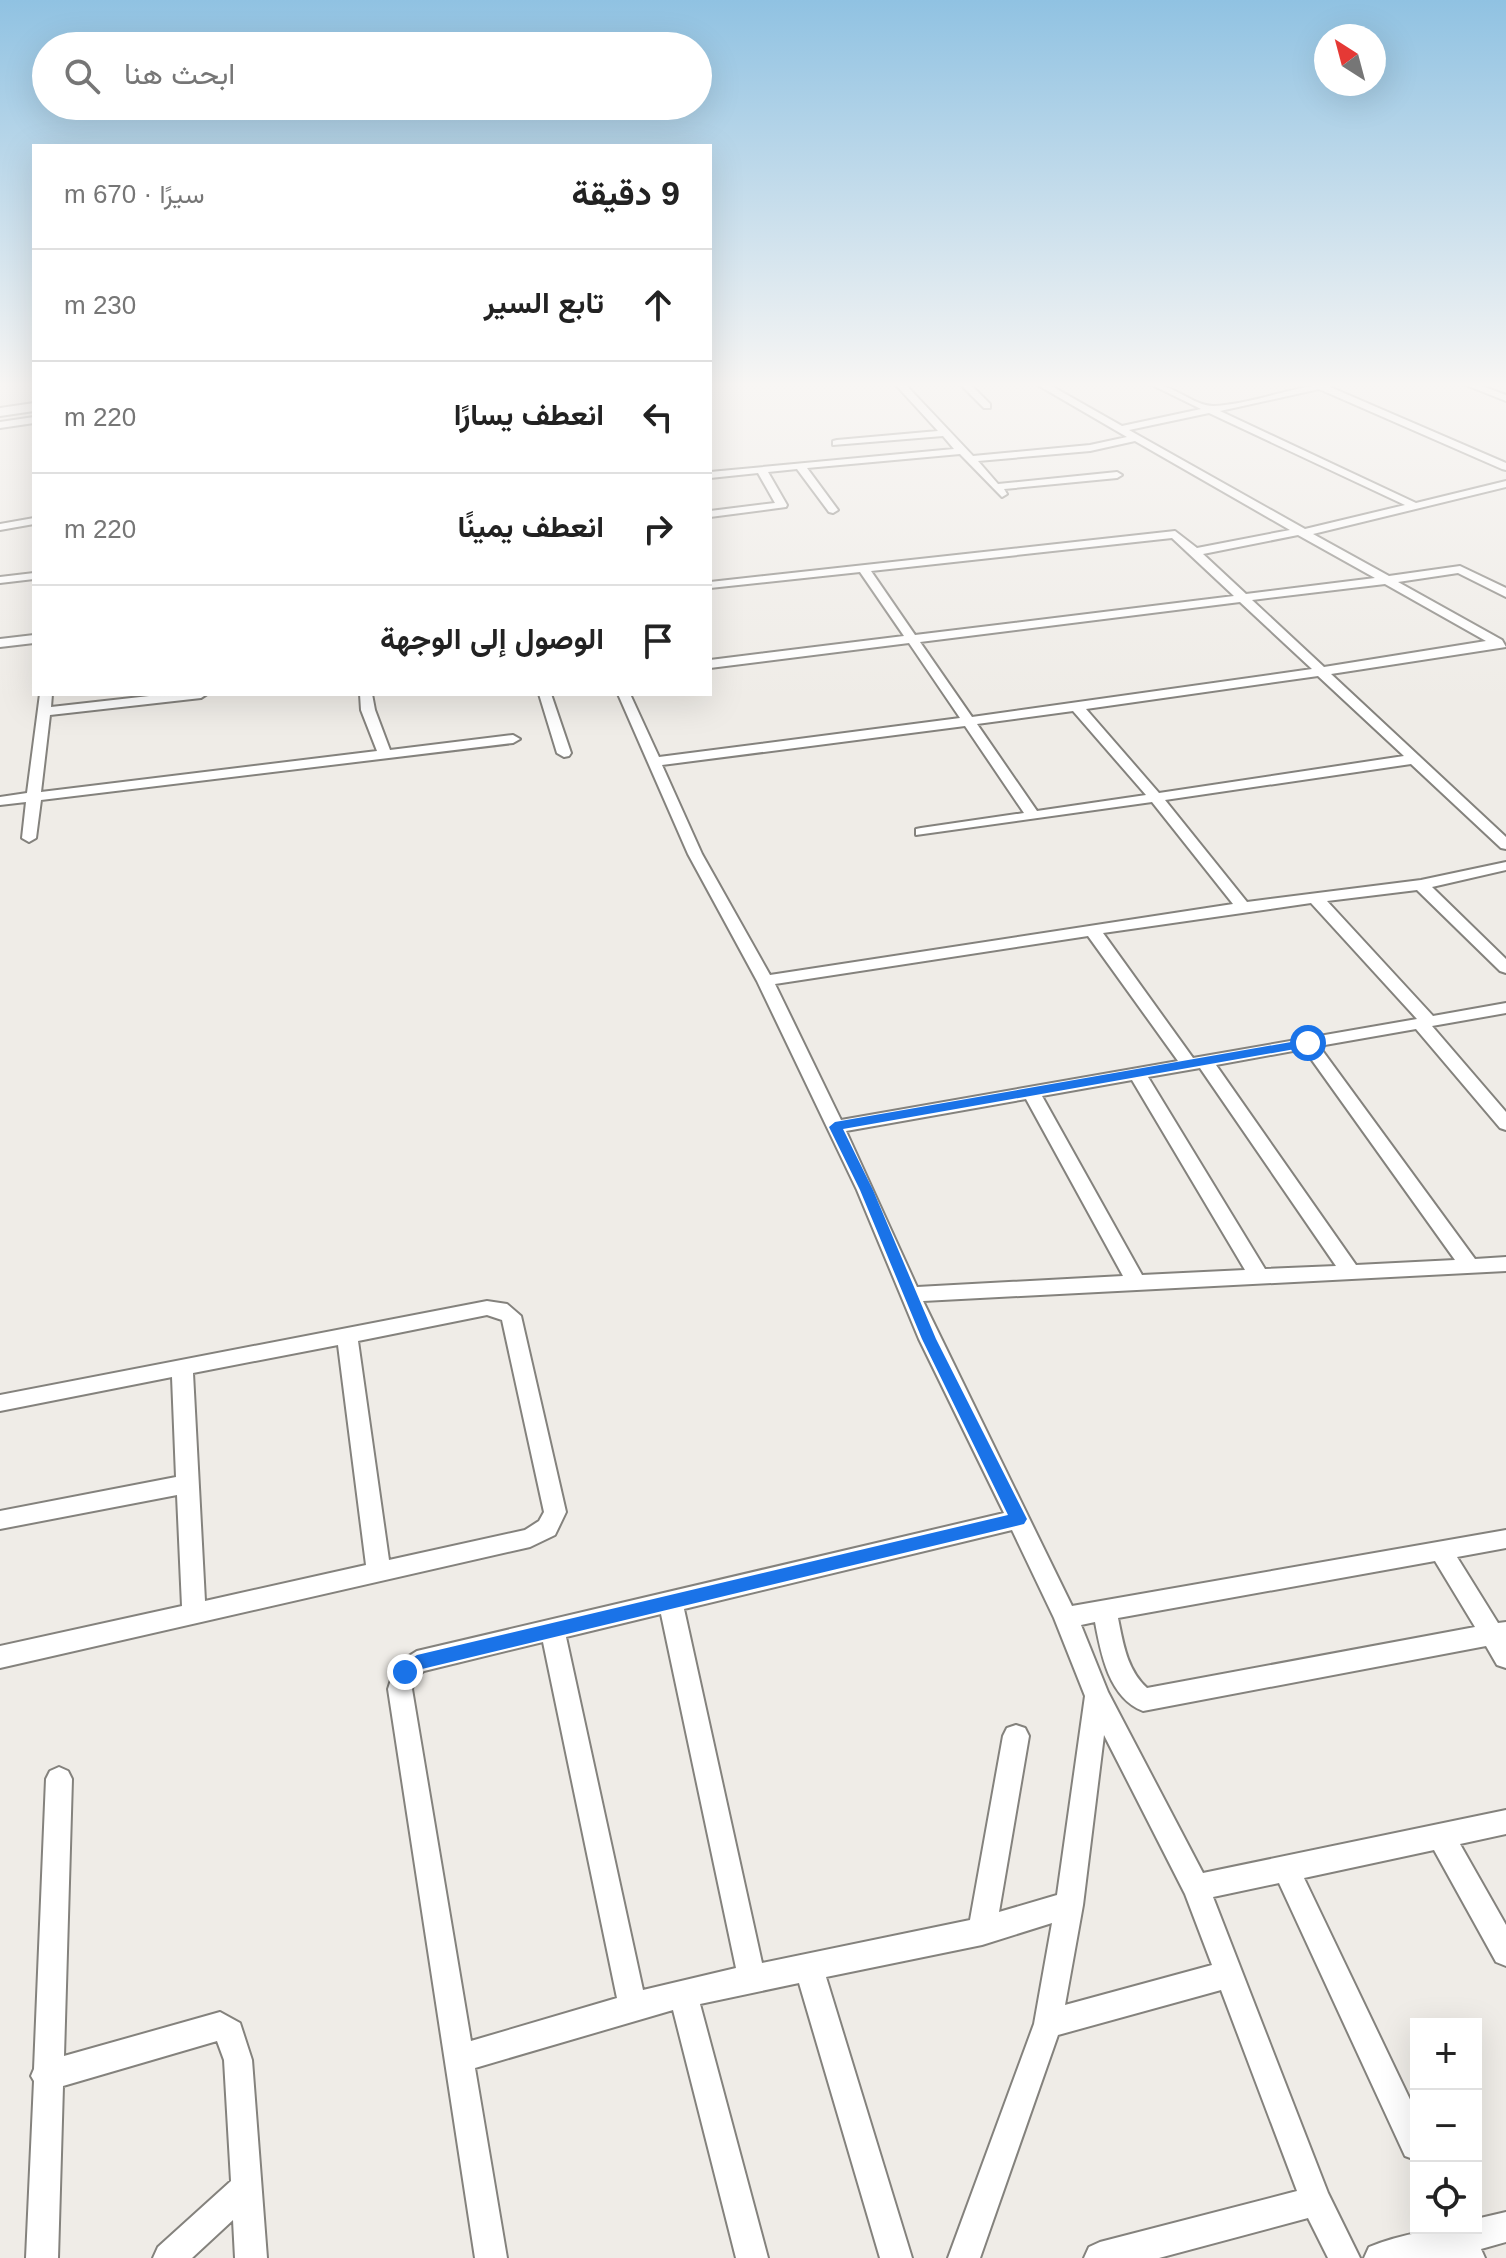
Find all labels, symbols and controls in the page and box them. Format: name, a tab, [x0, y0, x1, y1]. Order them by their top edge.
north arrow	[1314, 24, 1386, 96]
search box	[32, 32, 712, 120]
icon: search	[60, 54, 104, 98]
text: ابحث هنا	[124, 57, 235, 90]
text: 9 دقيقة	[571, 174, 680, 212]
text: سيرًا · 670 m	[64, 179, 205, 209]
icon: ahead	[636, 283, 680, 327]
text: تابع السير	[484, 286, 604, 319]
text: 230 m	[64, 290, 136, 320]
icon: left	[636, 395, 680, 439]
text: انعطف يسارًا	[454, 398, 604, 431]
text: 220 m	[64, 402, 136, 432]
icon: right	[636, 507, 680, 551]
text: انعطف يمينًا	[457, 510, 604, 543]
text: 220 m	[64, 514, 136, 544]
icon: arrive	[636, 619, 680, 663]
text: الوصول إلى الوجهة	[380, 622, 604, 655]
route start	[1290, 1025, 1326, 1061]
route end	[387, 1654, 423, 1690]
map controls	[1410, 2018, 1482, 2234]
button: +	[1410, 2018, 1482, 2090]
button: −	[1410, 2090, 1482, 2162]
button: locate	[1410, 2162, 1482, 2234]

